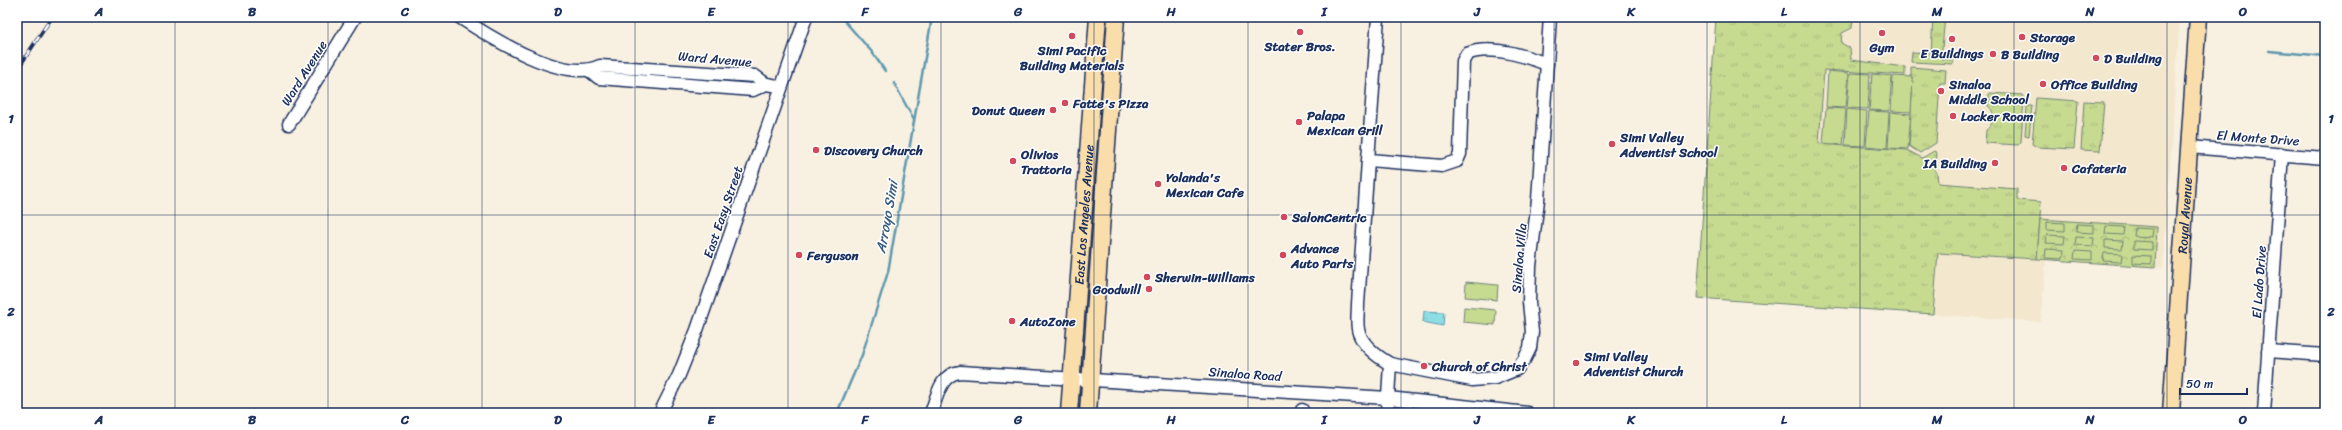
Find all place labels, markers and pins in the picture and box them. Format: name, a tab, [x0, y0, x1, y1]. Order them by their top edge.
place label: Storage	[2029, 26, 2076, 49]
marker: Stater Bros.	[1295, 27, 1305, 37]
marker: Gym	[1877, 28, 1887, 38]
marker: Simi Pacific Building Materials	[1067, 31, 1077, 41]
marker: Storage	[2017, 32, 2027, 42]
marker: E Buildings	[1947, 34, 1957, 44]
place label: Stater Bros.	[1263, 35, 1336, 58]
place label: Gym	[1869, 36, 1894, 59]
place label: Simi Pacific Building Materials	[1020, 39, 1125, 77]
place label: E Buildings	[1920, 42, 1985, 65]
place label: B Building	[2001, 43, 2060, 66]
place label: D Building	[2104, 47, 2162, 70]
marker: B Building	[1988, 49, 1998, 59]
marker: D Building	[2091, 53, 2101, 63]
place label: Sinaloa Middle School	[1948, 73, 2030, 111]
place label: Office Building	[2050, 73, 2138, 96]
marker: Office Building	[2038, 79, 2048, 89]
marker: Sinaloa Middle School	[1936, 86, 1946, 96]
place label: Fatte's Pizza	[1072, 92, 1149, 115]
marker: Fatte's Pizza	[1060, 98, 1070, 108]
place label: Donut Queen	[972, 99, 1046, 122]
place label: Palapa Mexican Grill	[1306, 104, 1384, 142]
marker: Donut Queen	[1048, 105, 1058, 115]
place label: Locker Room	[1961, 105, 2033, 128]
marker: Locker Room	[1948, 111, 1958, 121]
marker: Palapa Mexican Grill	[1294, 117, 1304, 127]
place label: Simi Valley Adventist School	[1619, 126, 1719, 164]
place label: Discovery Church	[824, 139, 923, 162]
marker: Simi Valley Adventist School	[1607, 139, 1617, 149]
place label: Olivios Trattoria	[1020, 143, 1072, 181]
marker: Discovery Church	[811, 145, 821, 155]
place label: IA Building	[1922, 152, 1987, 175]
marker: Olivios Trattoria	[1008, 156, 1018, 166]
place label: Cafateria	[2071, 157, 2127, 180]
marker: IA Building	[1990, 158, 2000, 168]
marker: Cafateria	[2059, 163, 2069, 173]
place label: Yolanda's Mexican Cafe	[1165, 166, 1244, 204]
marker: Yolanda's Mexican Cafe	[1153, 179, 1163, 189]
place label: SalonCentric	[1291, 206, 1367, 229]
marker: SalonCentric	[1279, 212, 1289, 222]
place label: Advance Auto Parts	[1290, 237, 1354, 275]
place label: Ferguson	[806, 244, 859, 267]
marker: Ferguson	[794, 250, 804, 260]
marker: Advance Auto Parts	[1278, 250, 1288, 260]
place label: Sherwin-Williams	[1154, 266, 1256, 289]
marker: Sherwin-Williams	[1142, 272, 1152, 282]
place label: Goodwill	[1092, 278, 1142, 301]
marker: Goodwill	[1144, 284, 1154, 294]
place label: AutoZone	[1019, 310, 1076, 333]
marker: AutoZone	[1007, 316, 1017, 326]
place label: Simi Valley Adventist Church	[1583, 345, 1684, 383]
place label: Church of Christ	[1431, 355, 1527, 378]
marker: Simi Valley Adventist Church	[1571, 358, 1581, 368]
marker: Church of Christ	[1419, 361, 1429, 371]

